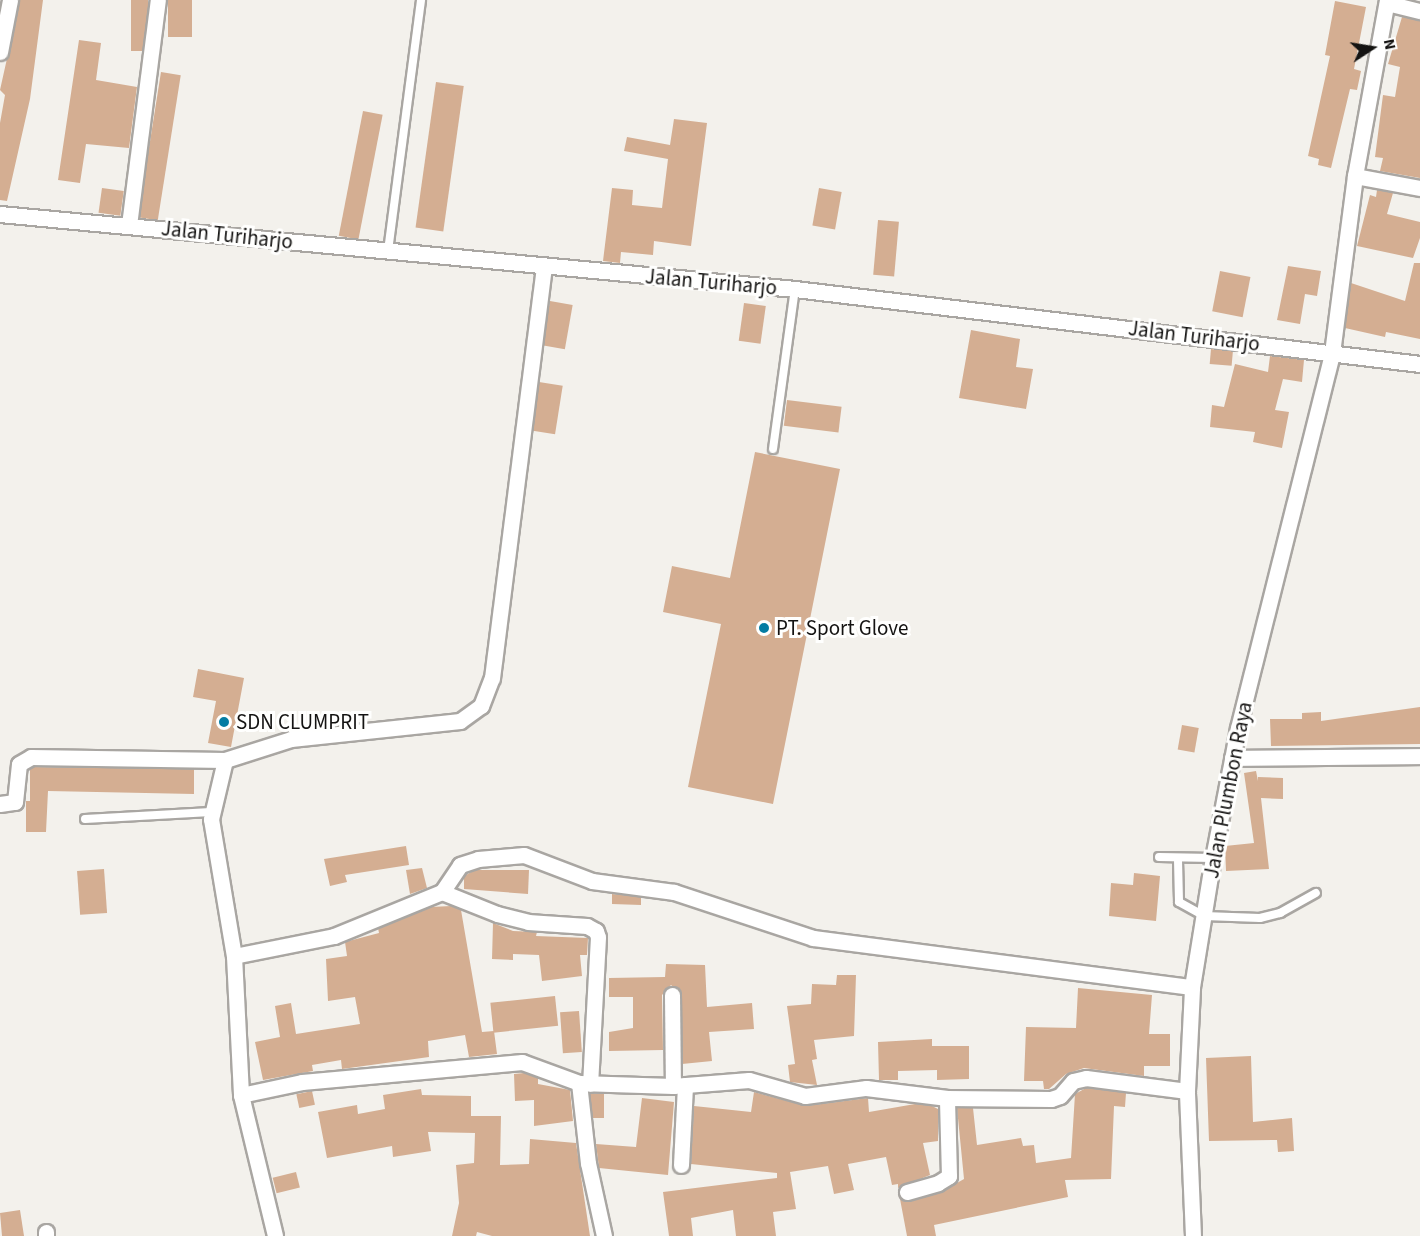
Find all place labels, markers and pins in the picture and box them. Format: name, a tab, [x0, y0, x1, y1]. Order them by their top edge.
place label: PT. Sport Glove	[776, 615, 908, 641]
marker: PT. Sport Glove	[757, 621, 771, 635]
place label: SDN CLUMPRIT	[236, 709, 369, 735]
marker: SDN CLUMPRIT	[217, 715, 231, 729]

